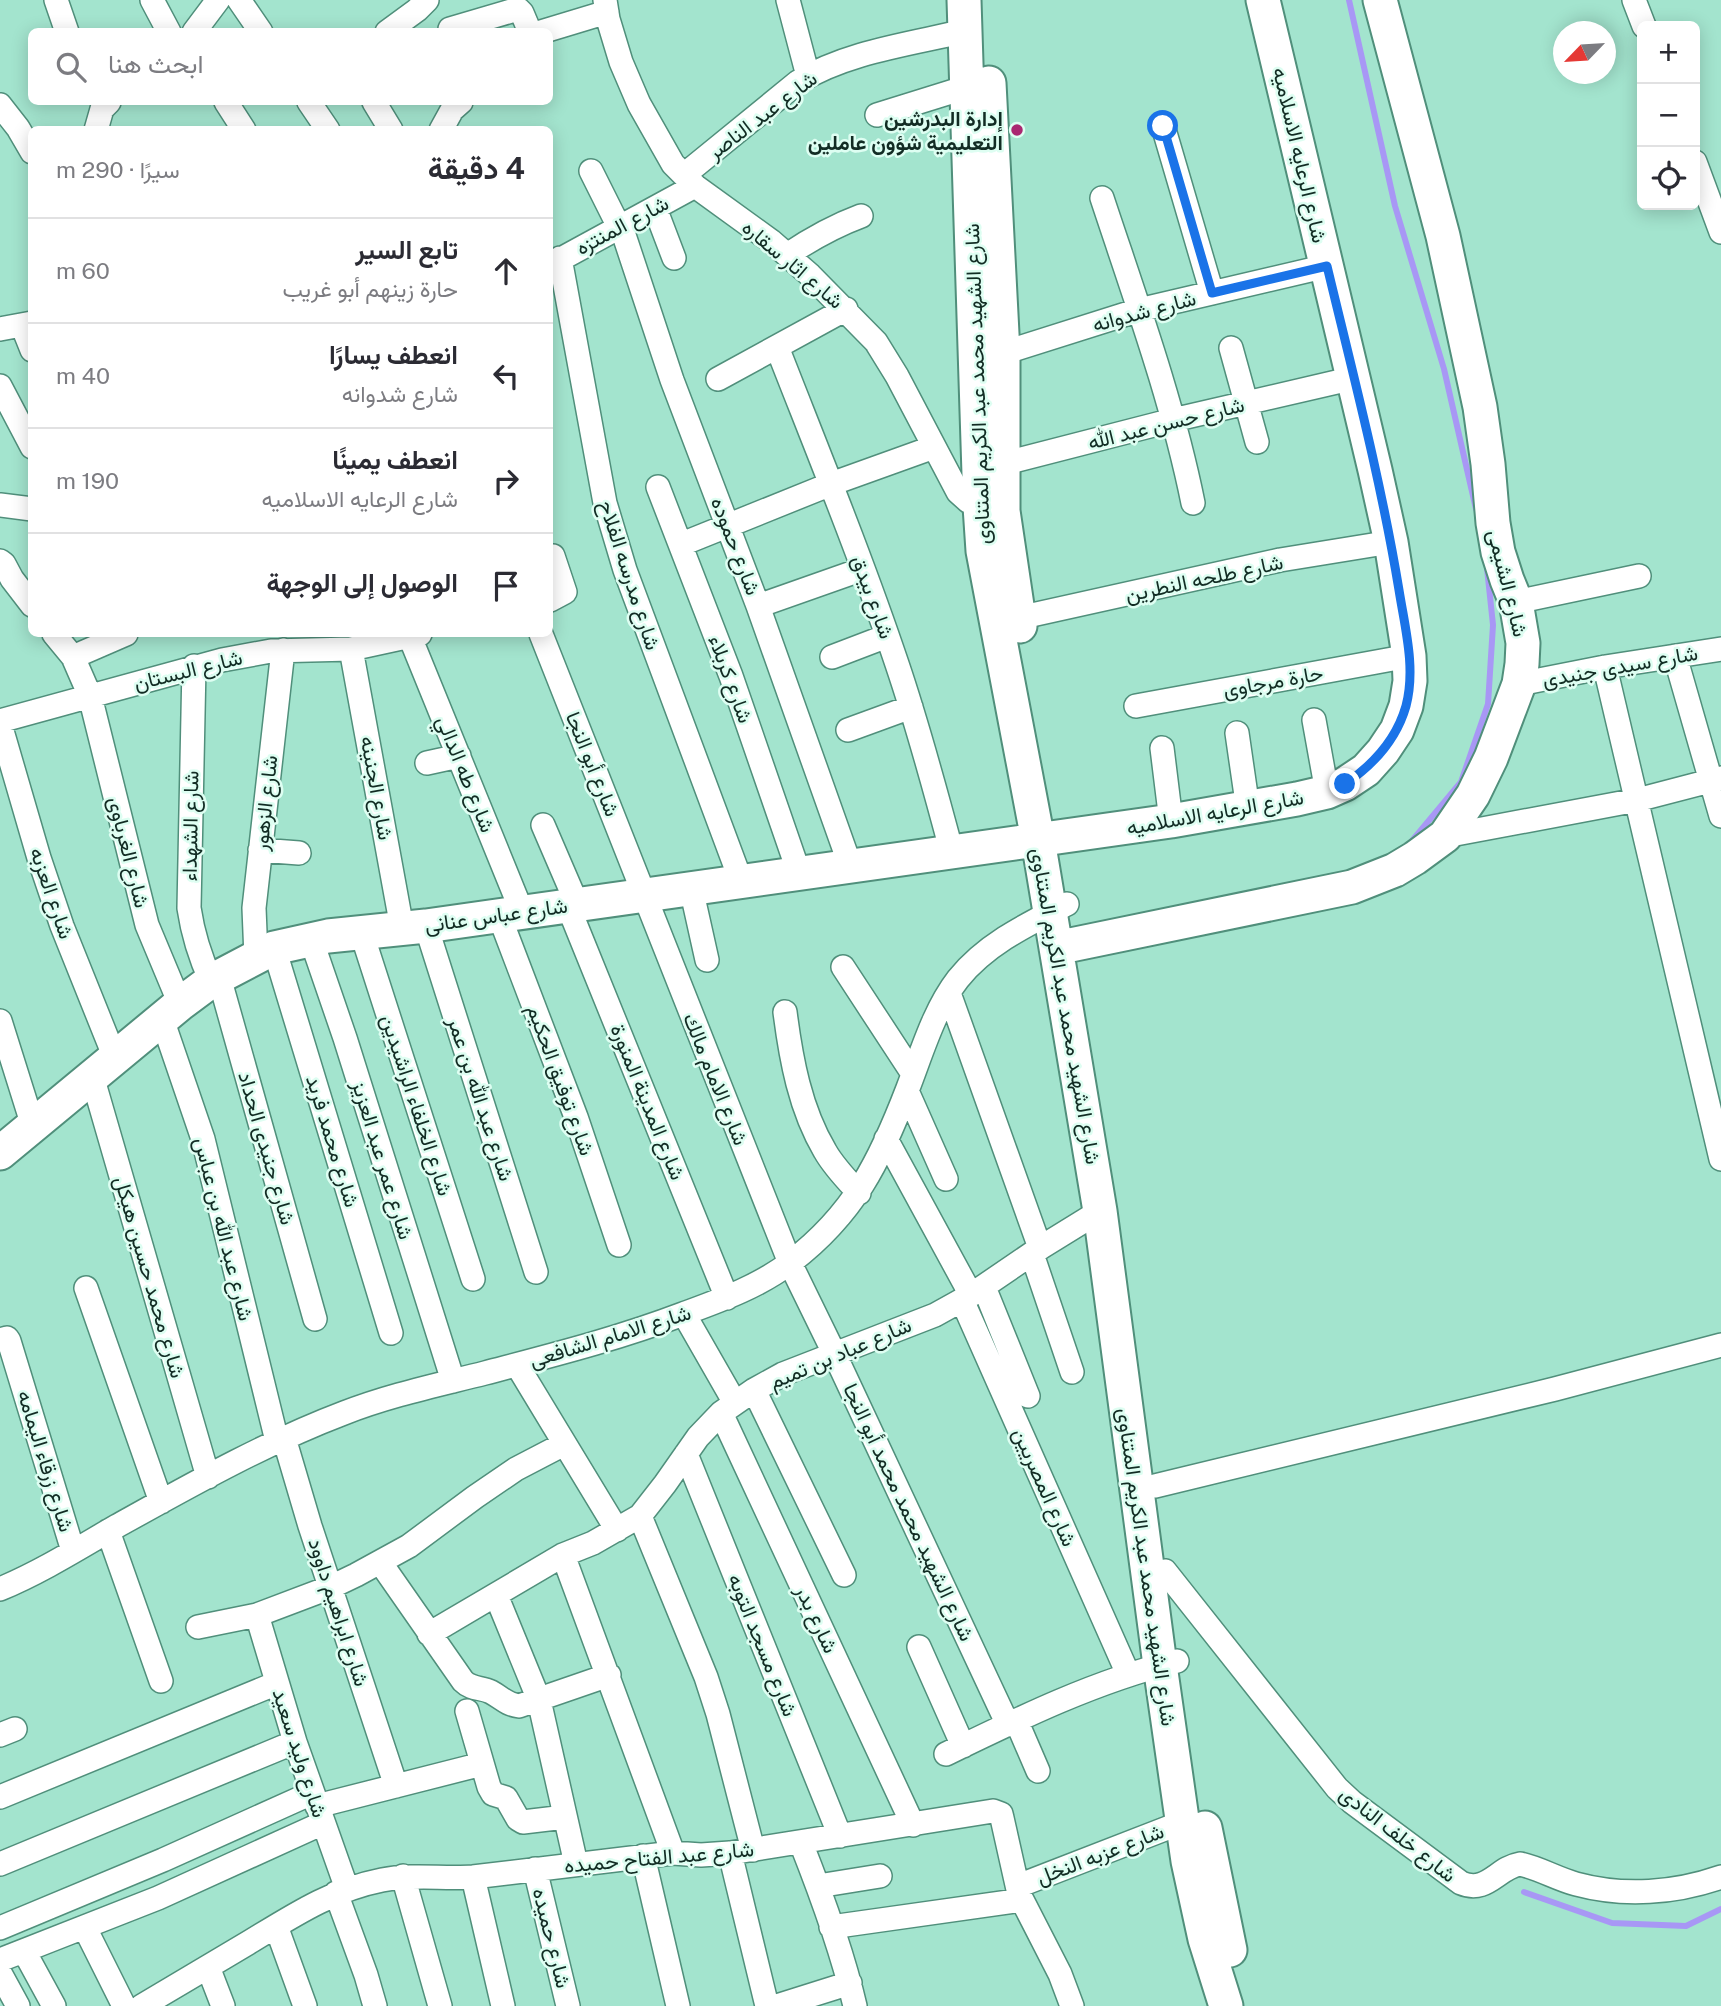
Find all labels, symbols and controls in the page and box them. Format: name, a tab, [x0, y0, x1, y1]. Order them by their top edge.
north arrow	[1553, 21, 1616, 84]
map controls	[1637, 21, 1700, 210]
button: +	[1637, 21, 1700, 84]
search box	[28, 28, 553, 105]
icon: search	[52, 48, 90, 86]
text: ابحث هنا	[108, 48, 204, 79]
street label: شارع الرعايه الاسلاميه	[1266, 65, 1332, 246]
street label: شارع عبد الناصر	[701, 66, 823, 167]
button: −	[1637, 84, 1700, 147]
place label: إدارة البدرشين التعليمية شؤون عاملين	[808, 106, 1003, 156]
route start	[1147, 110, 1178, 141]
marker: إدارة البدرشين التعليمية شؤون عاملين	[1009, 122, 1025, 138]
button: locate	[1637, 147, 1700, 210]
text: 4 دقيقة	[428, 150, 525, 186]
text: سيرًا · 290 m	[56, 156, 180, 183]
street label: شارع المنتزه	[571, 190, 674, 262]
street label: شارع اثار سقاره	[736, 214, 849, 315]
street label: شارع الشهيد محمد عبد الكريم المتناوى	[959, 223, 997, 545]
text: تابع السير	[355, 234, 458, 265]
icon: ahead	[487, 252, 525, 290]
text: 60 m	[56, 257, 110, 284]
text: حارة زينهم أبو غريب	[282, 275, 458, 302]
street label: شارع شدوانه	[1089, 285, 1199, 339]
text: انعطف يسارًا	[329, 339, 458, 370]
icon: left	[487, 357, 525, 395]
text: 40 m	[56, 362, 110, 389]
text: شارع شدوانه	[342, 380, 458, 407]
street label: شارع حسن عبد الله	[1085, 391, 1247, 456]
text: انعطف يمينًا	[332, 444, 458, 475]
icon: right	[487, 462, 525, 500]
text: 190 m	[56, 467, 119, 494]
text: شارع الرعايه الاسلاميه	[261, 485, 458, 512]
street label: شارع حموده	[704, 494, 766, 599]
street label: شارع مدرسه الفلاح	[592, 497, 666, 654]
street label: شارع الشيمى	[1481, 527, 1533, 640]
street label: شارع طلحه النطرين	[1123, 549, 1286, 609]
street label: شارع بيدق	[845, 552, 900, 643]
text: الوصول إلى الوجهة	[267, 567, 458, 598]
icon: arrive	[487, 567, 525, 605]
street label: شارع كربلاء	[702, 632, 758, 727]
street label: شارع سيدى جنيدى	[1540, 640, 1700, 694]
street label: شارع البستان	[131, 644, 245, 697]
street label: حارة مرجاوى	[1221, 660, 1325, 703]
street label: شارع أبو النجا	[559, 708, 625, 821]
street label: شارع طه الدالي	[427, 712, 501, 838]
street label: شارع الجنينه	[354, 734, 398, 842]
street label: شارع الزهور	[247, 754, 284, 853]
route end	[1329, 768, 1360, 799]
street label: شارع الشهداء	[177, 770, 205, 882]
street label: شارع الرعايه الاسلاميه	[1124, 784, 1306, 842]
street label: شارع الغرباوى	[101, 794, 155, 911]
street label: شارع العزبه	[23, 844, 79, 943]
street label: شارع الشهيد محمد عبد الكريم المتناوى	[1024, 846, 1106, 1167]
street label: شارع عباس عنانى	[423, 893, 569, 939]
street label: شارع توفيق الحكيم	[520, 1001, 600, 1159]
street label: شارع الامام مالك	[676, 1009, 754, 1149]
street label: شارع الخلفاء الراشيدين	[374, 1011, 458, 1199]
street label: شارع عبد الله بن عمر	[440, 1013, 519, 1185]
street label: شارع المدينة المنورة	[604, 1020, 691, 1184]
street label: شارع جنيدى الحداد	[231, 1068, 301, 1228]
street label: شارع محمد فريد	[299, 1072, 365, 1211]
street label: شارع عمر عبد العزيز	[345, 1077, 419, 1243]
street label: شارع عبد الله بن عباس	[187, 1135, 259, 1324]
street label: شارع محمد حسين هيكل	[107, 1173, 191, 1381]
street label: شارع الامام الشافعى	[526, 1300, 694, 1374]
street label: شارع عباد بن تميم	[765, 1312, 916, 1396]
street label: شارع الشهيد محمد محمد أبو النجا	[836, 1379, 980, 1646]
street label: شارع زرقاء اليمامه	[11, 1387, 79, 1535]
street label: شارع الشهيد محمد عبد الكريم المتناوى	[1110, 1406, 1182, 1728]
street label: شارع المصريين	[1006, 1424, 1082, 1551]
street label: شارع ابراهيم داوود	[301, 1535, 375, 1690]
street label: شارع مسجد التوبه	[721, 1570, 803, 1721]
street label: شارع بدر	[788, 1580, 844, 1658]
street label: شارع وليد سعيد	[266, 1685, 333, 1821]
street label: شارع خلف النادى	[1333, 1781, 1461, 1889]
street label: شارع عزبه النخل	[1033, 1818, 1168, 1892]
street label: شارع عبد الفتاح حميده	[563, 1836, 755, 1880]
street label: شارع حميده	[526, 1885, 576, 1991]

